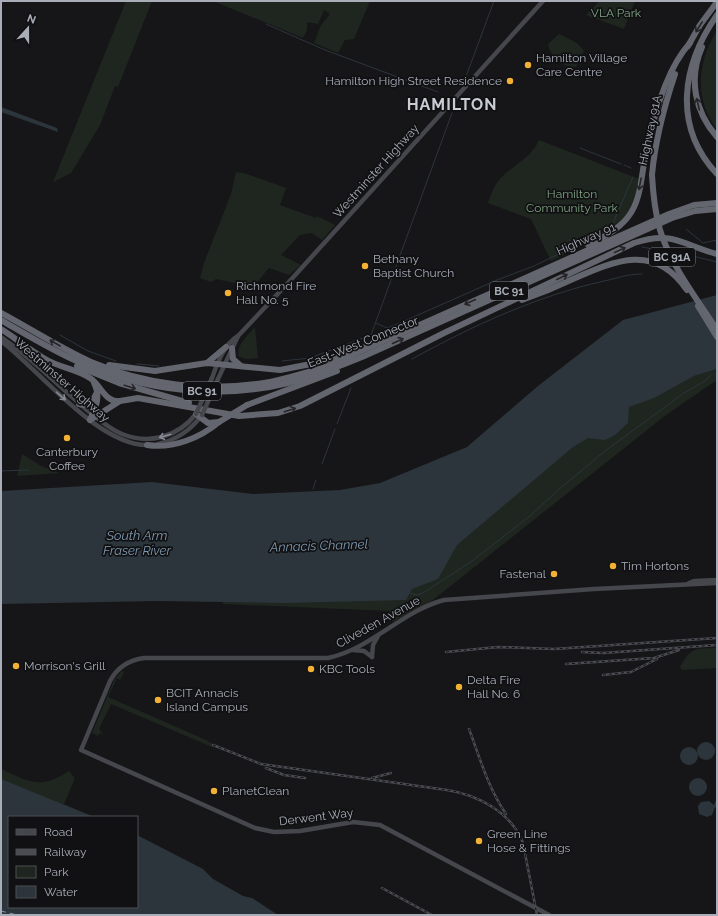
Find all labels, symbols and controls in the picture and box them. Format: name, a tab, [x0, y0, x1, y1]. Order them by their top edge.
park label: VLA Park	[591, 6, 642, 20]
north arrow	[8, 8, 48, 48]
text: N	[25, 12, 38, 27]
one-way arrow	[695, 21, 703, 33]
place label: Hamilton Village Care Centre	[536, 51, 627, 79]
marker: Hamilton Village Care Centre	[523, 60, 533, 70]
place label: Hamilton High Street Residence	[325, 74, 502, 88]
marker: Hamilton High Street Residence	[505, 76, 515, 86]
street label: Highway 91A	[636, 94, 664, 166]
district label: HAMILTON	[407, 95, 497, 114]
one-way arrow	[693, 97, 701, 110]
street label: Westminster Highway	[330, 121, 422, 221]
one-way arrow	[636, 177, 644, 190]
park label: Hamilton Community Park	[526, 187, 619, 215]
street label: Highway 91	[554, 220, 618, 258]
one-way arrow	[614, 246, 626, 253]
road number: BC 91A	[649, 248, 695, 266]
place label: Bethany Baptist Church	[373, 252, 454, 280]
marker: Bethany Baptist Church	[360, 261, 370, 271]
one-way arrow	[556, 273, 568, 280]
place label: Richmond Fire Hall No. 5	[236, 279, 316, 307]
road number: BC 91	[490, 282, 528, 300]
marker: Richmond Fire Hall No. 5	[223, 288, 233, 298]
one-way arrow	[465, 299, 477, 306]
street label: East-West Connector	[306, 313, 421, 371]
street label: Westminster Highway	[12, 335, 113, 425]
one-way arrow	[391, 337, 403, 344]
one-way arrow	[49, 339, 61, 347]
road number: BC 91	[183, 382, 221, 400]
one-way arrow	[123, 384, 136, 391]
one-way arrow	[56, 391, 66, 400]
one-way arrow	[283, 406, 296, 413]
marker: Canterbury Coffee	[62, 433, 72, 443]
one-way arrow	[158, 433, 171, 440]
place label: Canterbury Coffee	[36, 445, 99, 473]
water label: South Arm Fraser River	[103, 528, 172, 558]
water label: Annacis Channel	[269, 536, 369, 555]
place label: Tim Hortons	[621, 559, 689, 573]
marker: Tim Hortons	[608, 561, 618, 571]
place label: Fastenal	[500, 567, 547, 581]
marker: Fastenal	[549, 569, 559, 579]
street label: Cliveden Avenue	[334, 593, 422, 651]
place label: Morrison's Grill	[24, 659, 106, 673]
marker: Morrison's Grill	[11, 661, 21, 671]
place label: KBC Tools	[319, 662, 375, 676]
marker: KBC Tools	[306, 664, 316, 674]
place label: Delta Fire Hall No. 6	[467, 673, 520, 701]
marker: Delta Fire Hall No. 6	[454, 682, 464, 692]
place label: BCIT Annacis Island Campus	[166, 686, 248, 714]
marker: BCIT Annacis Island Campus	[153, 695, 163, 705]
place label: PlanetClean	[222, 784, 289, 798]
marker: PlanetClean	[209, 786, 219, 796]
street label: Derwent Way	[278, 805, 354, 829]
legend	[8, 816, 138, 908]
text: Road	[44, 825, 73, 839]
place label: Green Line Hose & Fittings	[487, 827, 571, 855]
marker: Green Line Hose & Fittings	[474, 836, 484, 846]
text: Railway	[44, 845, 87, 859]
text: Park	[44, 865, 69, 879]
text: Water	[44, 885, 78, 899]

